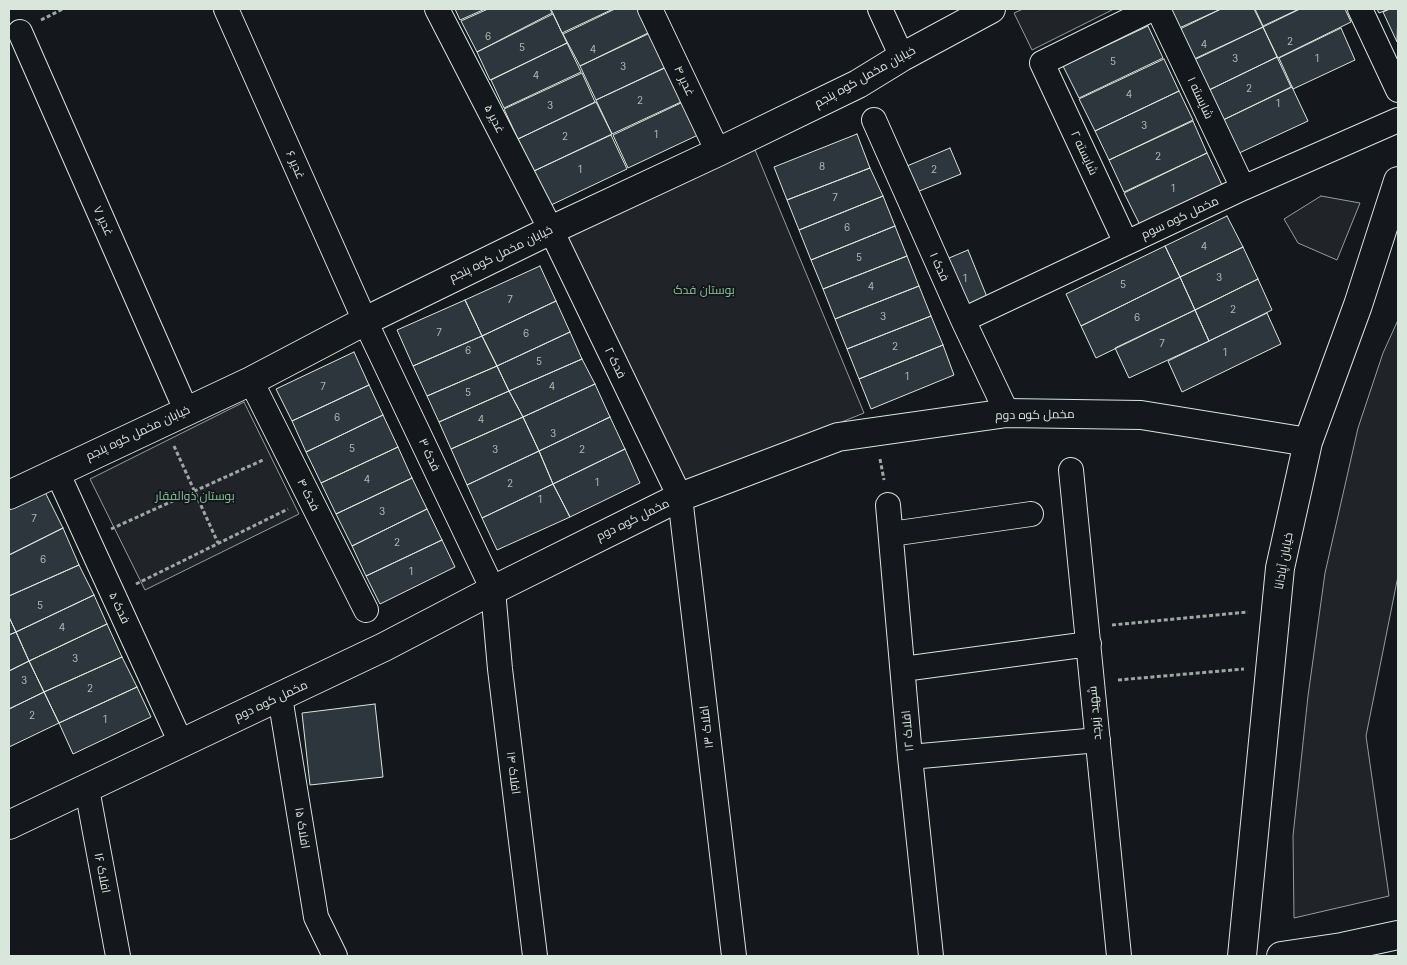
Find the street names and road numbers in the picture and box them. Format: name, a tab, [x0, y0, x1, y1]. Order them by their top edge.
street label: خیابان مخمل کوه پنجم	[812, 43, 918, 111]
street label: غدیر ۴	[671, 64, 697, 98]
street label: شایسته ۱	[1184, 75, 1216, 121]
street label: غدیر ۵	[481, 102, 507, 136]
street label: شایسته ۲	[1068, 129, 1100, 177]
street label: غدیر ۶	[282, 149, 308, 181]
street label: مخمل کوه سوم	[1139, 194, 1221, 242]
street label: غدیر ۷	[90, 204, 116, 238]
street label: خیابان مخمل کوه پنجم	[447, 223, 555, 285]
street label: فدک ۱	[926, 250, 952, 284]
street label: فدک ۲	[601, 345, 629, 381]
street label: خیابان مخمل کوه پنجم	[84, 403, 192, 463]
street label: مخمل کوه دوم	[995, 407, 1075, 423]
street label: فدک ۳	[415, 436, 443, 474]
street label: فدک ۴	[294, 476, 322, 514]
street label: مخمل کوه دوم	[594, 496, 672, 544]
street label: خیابان آپادانا	[1272, 531, 1296, 591]
street label: فدک ۵	[105, 590, 133, 626]
street label: مخمل کوه دوم	[232, 678, 310, 724]
street label: شهید زبرجد	[1085, 685, 1105, 741]
street label: افلاک ۱۳	[697, 705, 717, 749]
street label: افلاک ۱۲	[899, 710, 917, 752]
street label: افلاک ۱۴	[503, 751, 523, 795]
street label: افلاک ۱۵	[292, 806, 312, 850]
street label: افلاک ۱۶	[91, 852, 113, 894]

